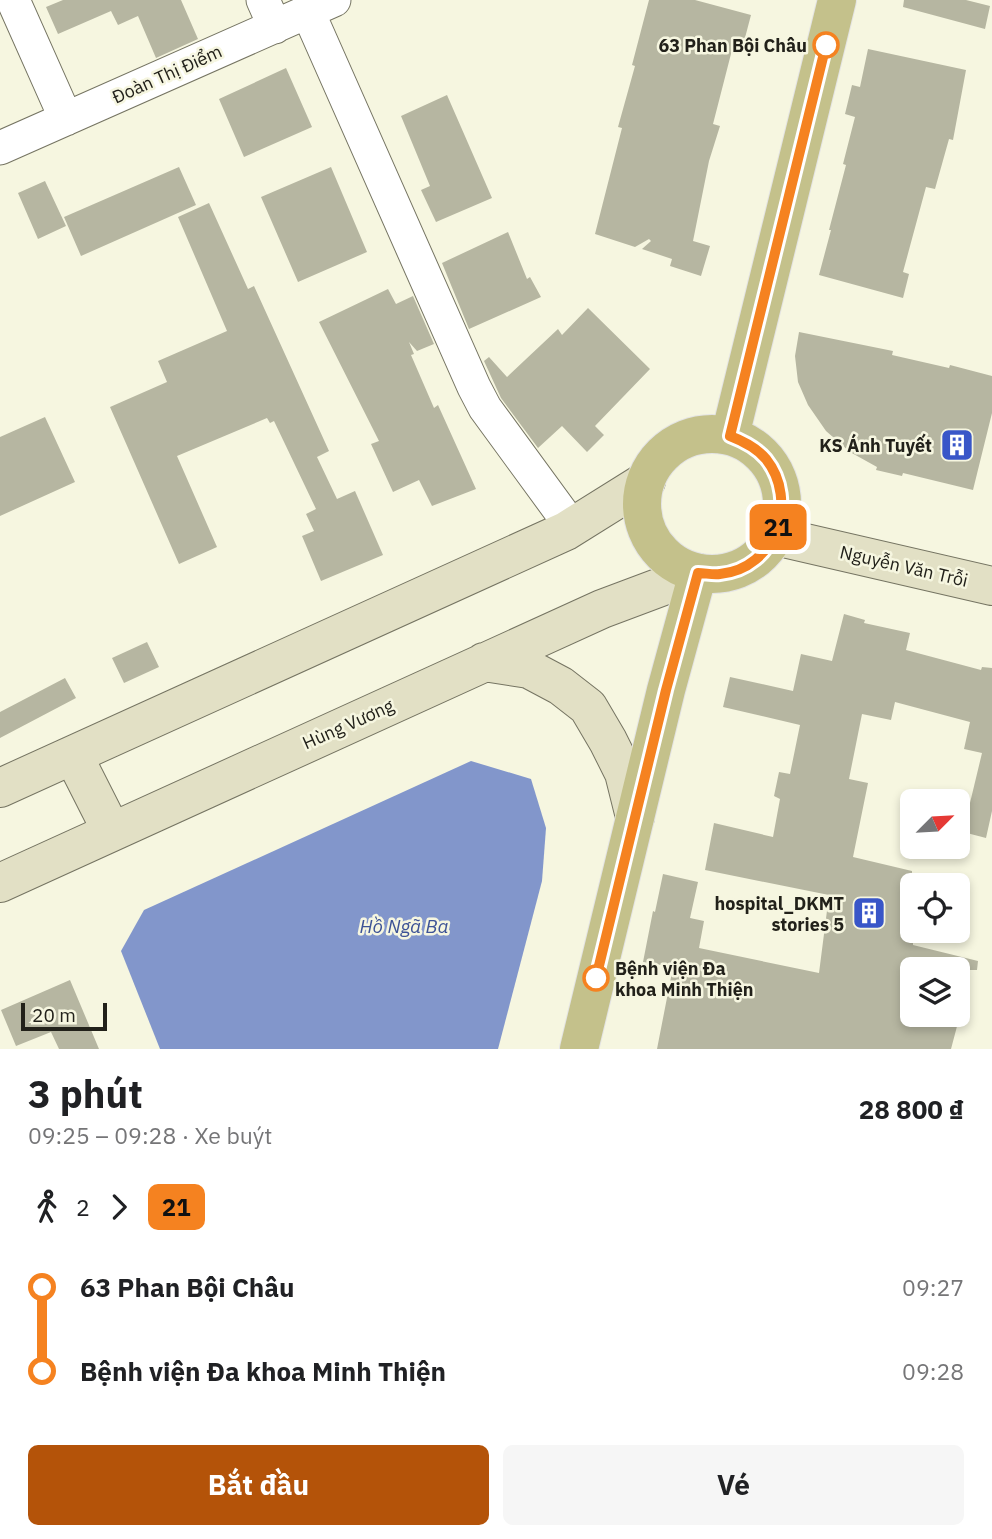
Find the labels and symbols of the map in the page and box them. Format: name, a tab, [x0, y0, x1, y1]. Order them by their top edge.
marker: 63 Phan Bội Châu	[813, 32, 839, 58]
place label: 63 Phan Bội Châu	[658, 34, 807, 57]
street label: Đoàn Thị Điểm	[109, 40, 225, 108]
building icon: KS Ánh Tuyết	[938, 426, 976, 464]
place label: KS Ánh Tuyết	[819, 433, 932, 457]
line badge: 21	[746, 504, 810, 550]
street label: Nguyễn Văn Trỗi	[838, 540, 970, 592]
street label: Hùng Vương	[299, 693, 398, 754]
north arrow	[900, 789, 970, 859]
place label: hospital_DKMT stories 5	[715, 892, 844, 936]
building icon: hospital_DKMT stories 5	[850, 894, 888, 932]
water label: Hồ Ngã Ba	[359, 914, 449, 938]
place label: Bệnh viện Đa khoa Minh Thiện	[615, 957, 754, 1001]
marker: Bệnh viện Đa khoa Minh Thiện	[583, 965, 609, 991]
scale bar	[21, 1000, 107, 1032]

